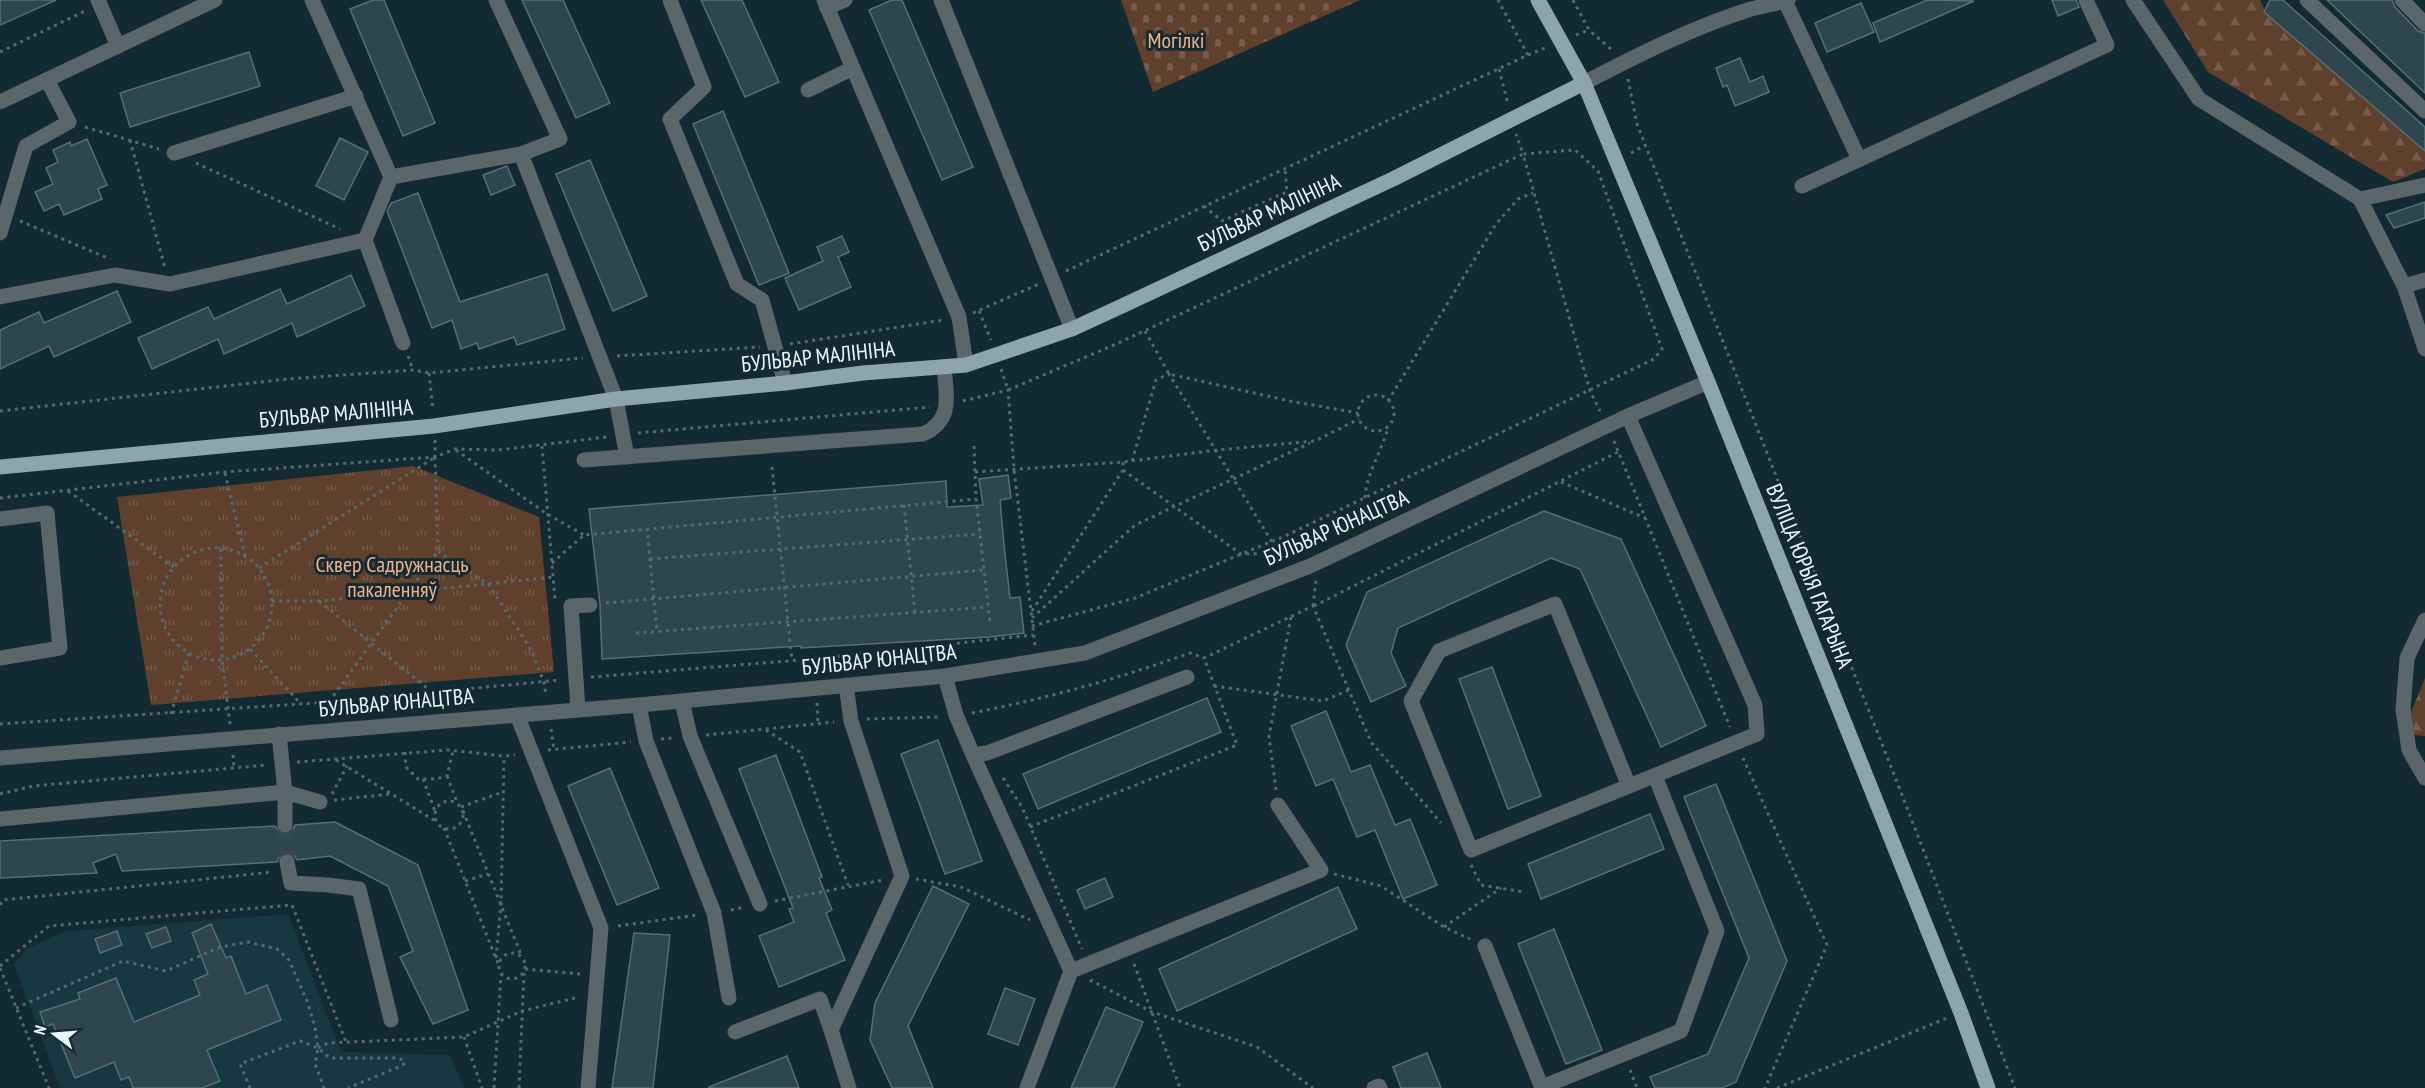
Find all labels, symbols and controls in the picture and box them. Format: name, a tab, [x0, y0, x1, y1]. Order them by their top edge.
park label: Могілкі	[1147, 26, 1205, 54]
street label: БУЛЬВАР МАЛІНІНА	[1193, 166, 1346, 257]
street label: БУЛЬВАР МАЛІНІНА	[740, 334, 897, 378]
street label: БУЛЬВАР МАЛІНІНА	[258, 392, 415, 434]
street label: ВУЛІЦА ЮРЫЯ ГАГАРЫНА	[1760, 480, 1860, 673]
street label: БУЛЬВАР ЮНАЦТВА	[1259, 482, 1413, 571]
park label: Сквер Садружнасць пакаленняў	[316, 550, 468, 603]
street label: БУЛЬВАР ЮНАЦТВА	[800, 637, 958, 681]
street label: БУЛЬВАР ЮНАЦТВА	[317, 681, 475, 723]
north arrow	[24, 1004, 84, 1064]
text: N	[29, 1023, 50, 1037]

